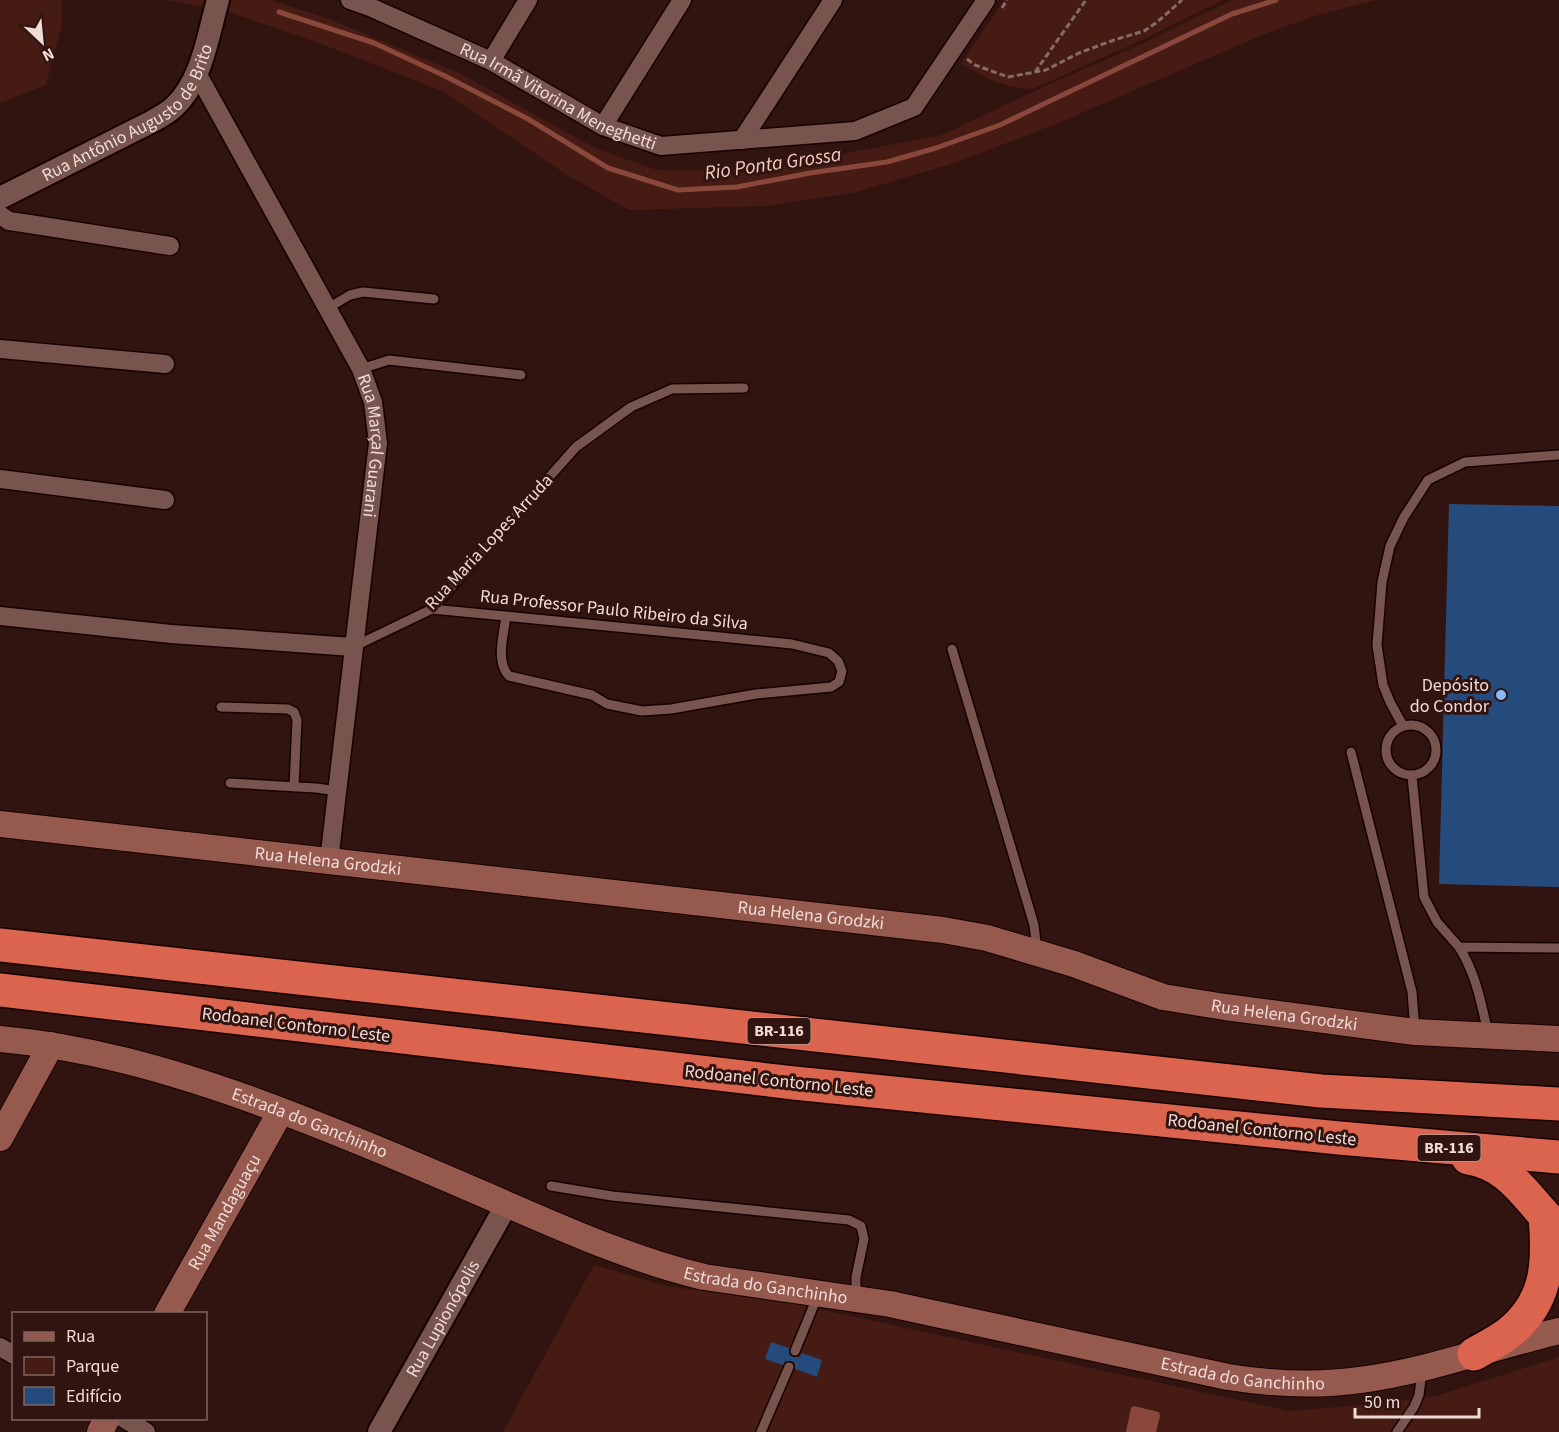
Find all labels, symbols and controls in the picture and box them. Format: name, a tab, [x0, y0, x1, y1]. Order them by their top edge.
north arrow	[12, 12, 72, 72]
street label: Rua Irmã Vitorina Meneghetti	[456, 36, 660, 156]
street label: Rua Antônio Augusto de Brito	[37, 41, 219, 188]
text: N	[39, 42, 58, 67]
water label: Rio Ponta Grossa	[703, 140, 844, 187]
street label: Rua Marçal Guarani	[351, 370, 391, 519]
street label: Rua Maria Lopes Arruda	[419, 468, 559, 616]
street label: Rua Professor Paulo Ribeiro da Silva	[479, 583, 749, 637]
place label: Depósito do Condor	[1410, 673, 1490, 719]
marker: Depósito do Condor	[1494, 688, 1508, 702]
street label: Rua Helena Grodzki	[253, 840, 403, 882]
street label: Rua Helena Grodzki	[736, 894, 886, 936]
street label: Rua Helena Grodzki	[1209, 992, 1359, 1037]
street label: Rodoanel Contorno Leste	[200, 1001, 392, 1049]
road number: BR-116	[748, 1018, 810, 1044]
street label: Rodoanel Contorno Leste	[683, 1059, 875, 1103]
street label: Estrada do Ganchinho	[228, 1081, 392, 1164]
street label: Rodoanel Contorno Leste	[1166, 1108, 1358, 1152]
road number: BR-116	[1418, 1135, 1480, 1161]
street label: Rua Mandaguaçu	[182, 1149, 267, 1275]
street label: Rua Lupionópolis	[400, 1255, 486, 1382]
street label: Estrada do Ganchinho	[681, 1260, 849, 1310]
legend	[12, 1312, 207, 1420]
text: Rua	[66, 1324, 95, 1349]
street label: Estrada do Ganchinho	[1158, 1350, 1325, 1396]
text: Parque	[66, 1354, 119, 1379]
scale bar	[1355, 1381, 1480, 1419]
text: Edifício	[66, 1384, 122, 1409]
text: 50 m	[1364, 1390, 1400, 1415]

